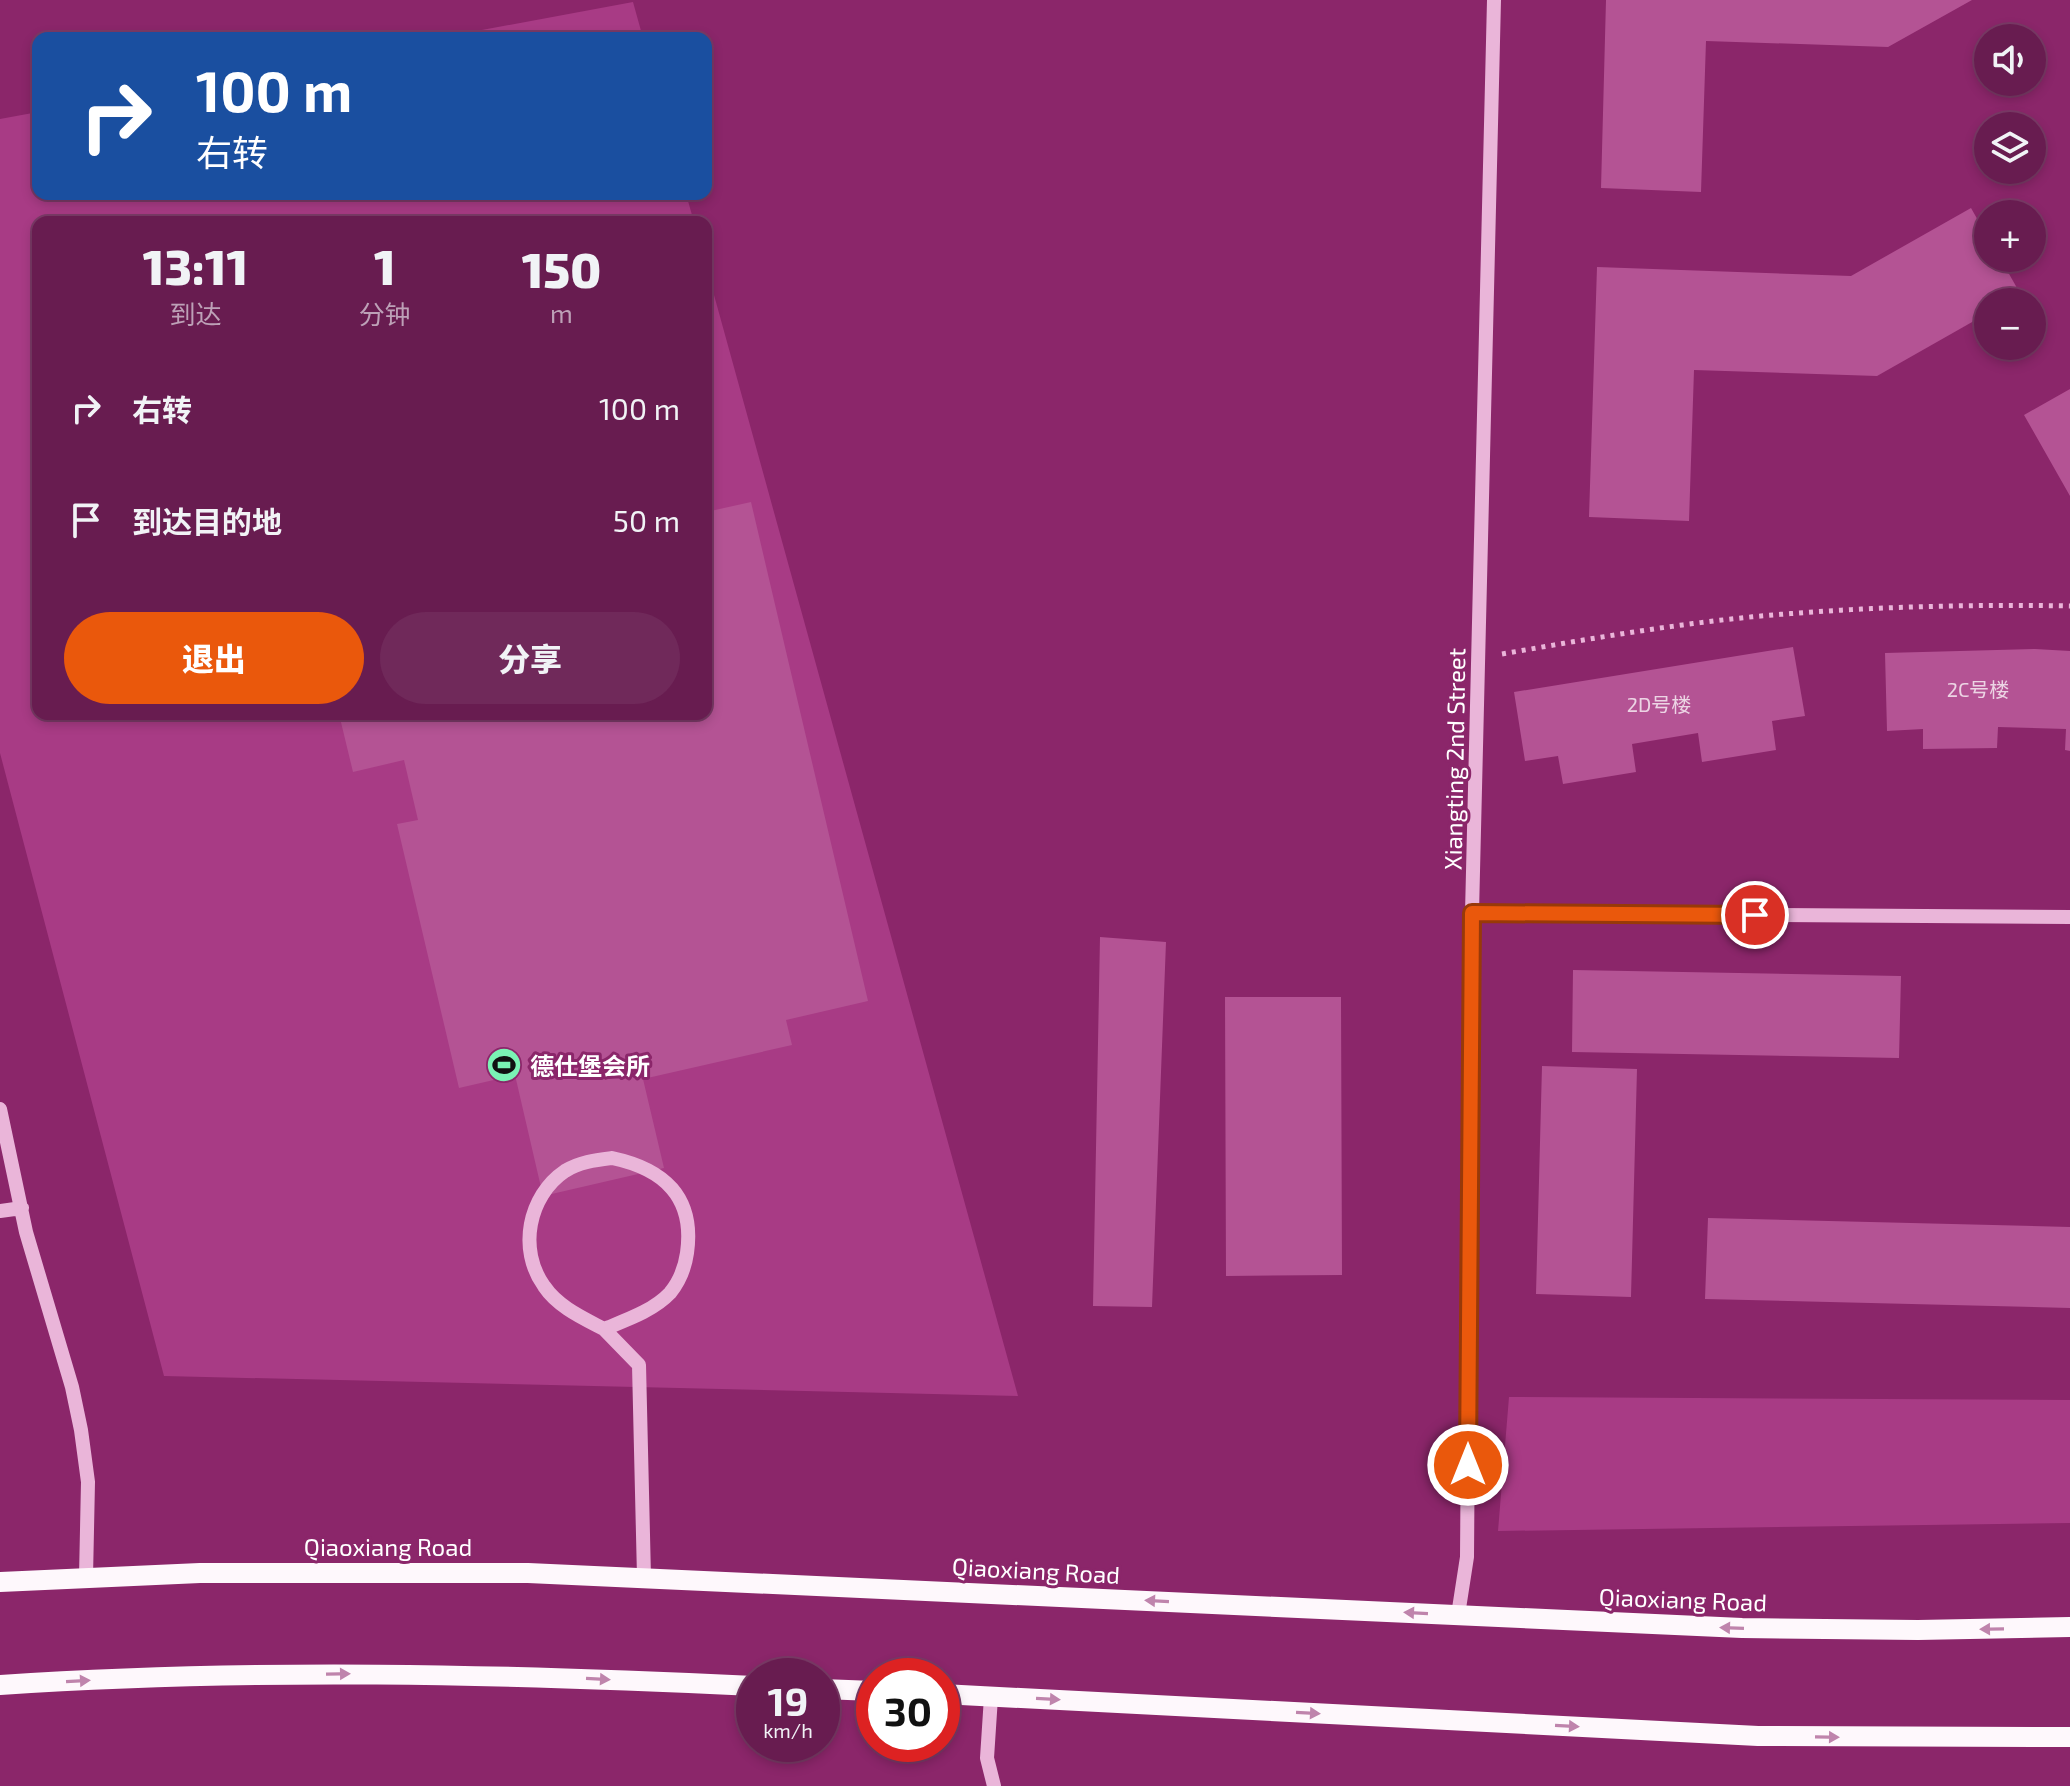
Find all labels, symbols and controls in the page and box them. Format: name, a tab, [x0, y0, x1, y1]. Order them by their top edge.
map controls	[1974, 24, 2046, 360]
button: sound	[1974, 24, 2046, 96]
text: 100 m	[196, 56, 352, 123]
icon: right	[64, 64, 168, 168]
button: layers	[1974, 112, 2046, 184]
text: 右转	[196, 130, 268, 173]
button: +	[1974, 200, 2046, 272]
text: 13:11	[143, 237, 248, 295]
text: 1	[374, 237, 396, 295]
text: 150	[522, 240, 601, 298]
button: −	[1974, 288, 2046, 360]
text: m	[550, 297, 573, 328]
text: 到达	[169, 298, 221, 329]
text: 分钟	[359, 298, 411, 329]
icon: right	[64, 386, 108, 430]
text: 100 m	[599, 390, 680, 426]
text: 右转	[132, 391, 192, 427]
icon: arrive	[64, 498, 108, 542]
text: 50 m	[613, 502, 680, 538]
text: 到达目的地	[132, 503, 282, 539]
button: 退出	[64, 612, 364, 704]
button: 分享	[380, 612, 680, 704]
street label: Xiangting 2nd Street	[1438, 648, 1470, 870]
house number: 2C号楼	[1947, 677, 2009, 701]
house number: 2D号楼	[1627, 692, 1691, 716]
pin	[1721, 881, 1789, 949]
icon: arrive	[1733, 893, 1777, 937]
sports icon: 德仕堡会所	[485, 1046, 523, 1084]
place label: 德仕堡会所	[530, 1051, 650, 1080]
position arrow	[1426, 1423, 1510, 1507]
street label: Qiaoxiang Road	[304, 1532, 472, 1561]
street label: Qiaoxiang Road	[951, 1551, 1121, 1589]
street label: Qiaoxiang Road	[1598, 1582, 1768, 1616]
one-way arrow	[1144, 1595, 1169, 1608]
one-way arrow	[1403, 1607, 1428, 1620]
one-way arrow	[1719, 1621, 1744, 1634]
one-way arrow	[1979, 1623, 2004, 1635]
speed limit sign: 30	[856, 1658, 960, 1762]
one-way arrow	[326, 1667, 351, 1680]
one-way arrow	[586, 1672, 611, 1685]
one-way arrow	[66, 1674, 91, 1687]
text: 19	[768, 1676, 808, 1724]
one-way arrow	[1036, 1693, 1061, 1706]
one-way arrow	[1296, 1707, 1321, 1720]
text: km/h	[763, 1718, 813, 1742]
one-way arrow	[1555, 1720, 1580, 1733]
one-way arrow	[1815, 1731, 1840, 1743]

